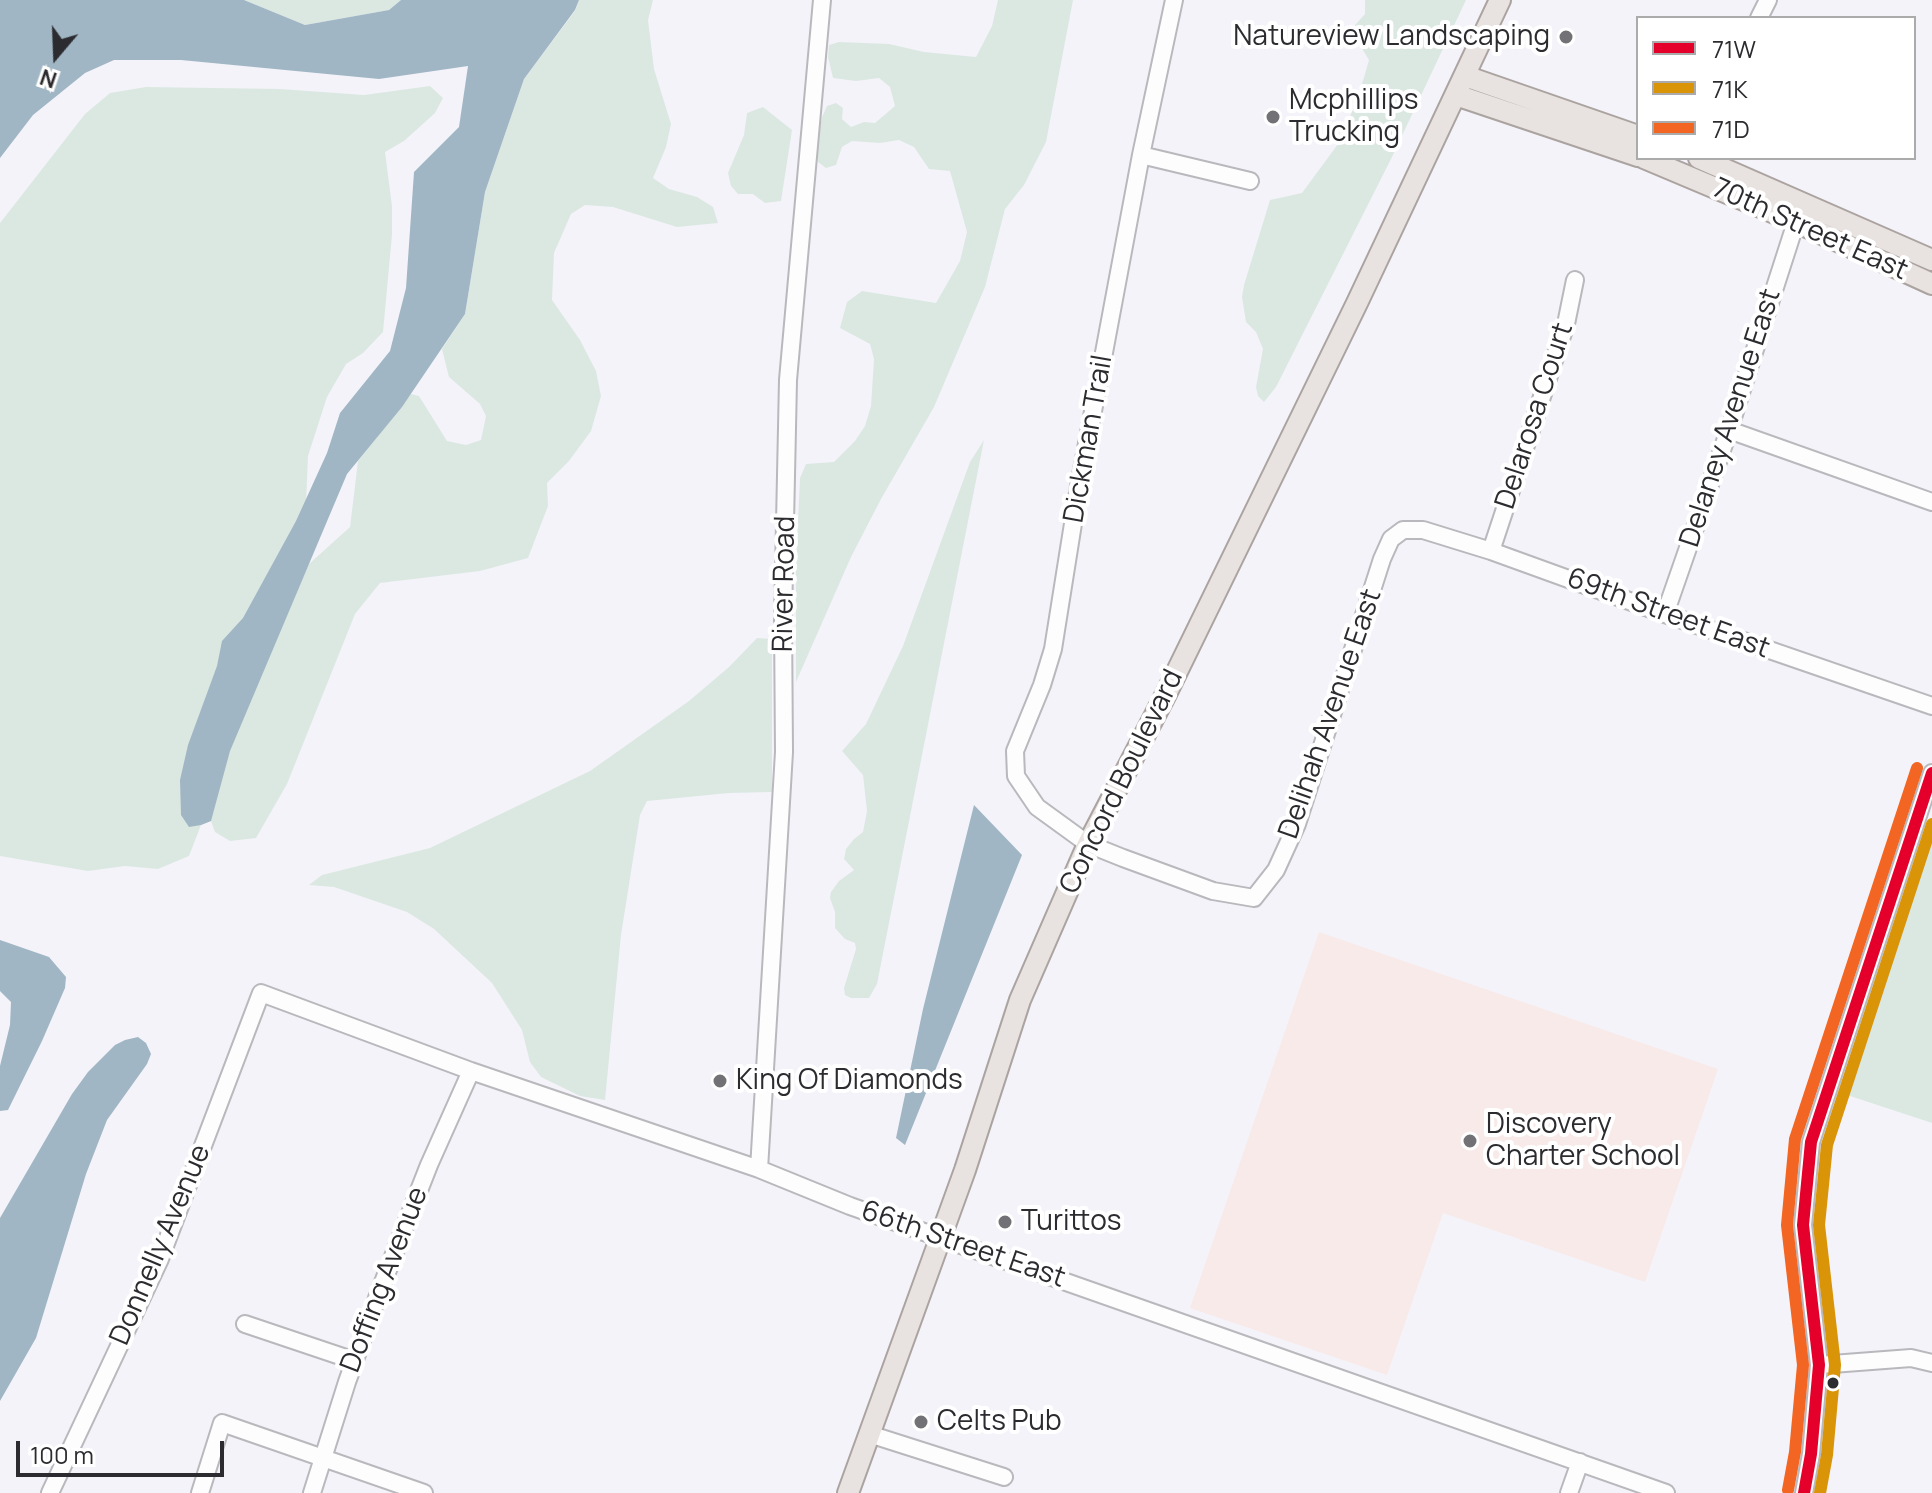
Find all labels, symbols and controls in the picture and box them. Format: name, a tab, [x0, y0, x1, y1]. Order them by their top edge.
north arrow	[16, 16, 96, 96]
legend	[1636, 16, 1916, 160]
place label: Natureview Landscaping	[1233, 20, 1550, 54]
marker: Natureview Landscaping	[1557, 28, 1575, 46]
text: 71W	[1712, 32, 1756, 65]
text: N	[36, 62, 61, 95]
text: 71K	[1712, 72, 1748, 105]
place label: Mcphillips Trucking	[1289, 84, 1419, 150]
marker: Mcphillips Trucking	[1264, 108, 1282, 126]
text: 71D	[1712, 112, 1750, 145]
street label: 70th Street East	[1707, 172, 1913, 288]
street label: Delaney Avenue East	[1673, 285, 1789, 551]
street label: Delarosa Court	[1489, 319, 1581, 513]
street label: Dickman Trail	[1058, 353, 1120, 525]
street label: River Road	[767, 516, 803, 652]
street label: 69th Street East	[1562, 562, 1774, 666]
street label: Delihah Avenue East	[1273, 585, 1389, 843]
street label: Concord Boulevard	[1053, 665, 1191, 899]
place label: King Of Diamonds	[736, 1064, 963, 1098]
marker: King Of Diamonds	[711, 1072, 729, 1090]
place label: Discovery Charter School	[1486, 1108, 1680, 1174]
marker: Discovery Charter School	[1461, 1132, 1479, 1150]
street label: Donnelly Avenue	[104, 1140, 218, 1350]
street label: Doffing Avenue	[334, 1183, 436, 1377]
street label: 66th Street East	[857, 1194, 1069, 1296]
place label: Turittos	[1021, 1205, 1121, 1239]
marker: Turittos	[996, 1213, 1014, 1231]
unlabelled marker	[1825, 1375, 1841, 1391]
place label: Celts Pub	[937, 1405, 1062, 1439]
marker: Celts Pub	[912, 1413, 930, 1431]
scale bar	[20, 1425, 228, 1475]
text: 100 m	[30, 1438, 94, 1471]

